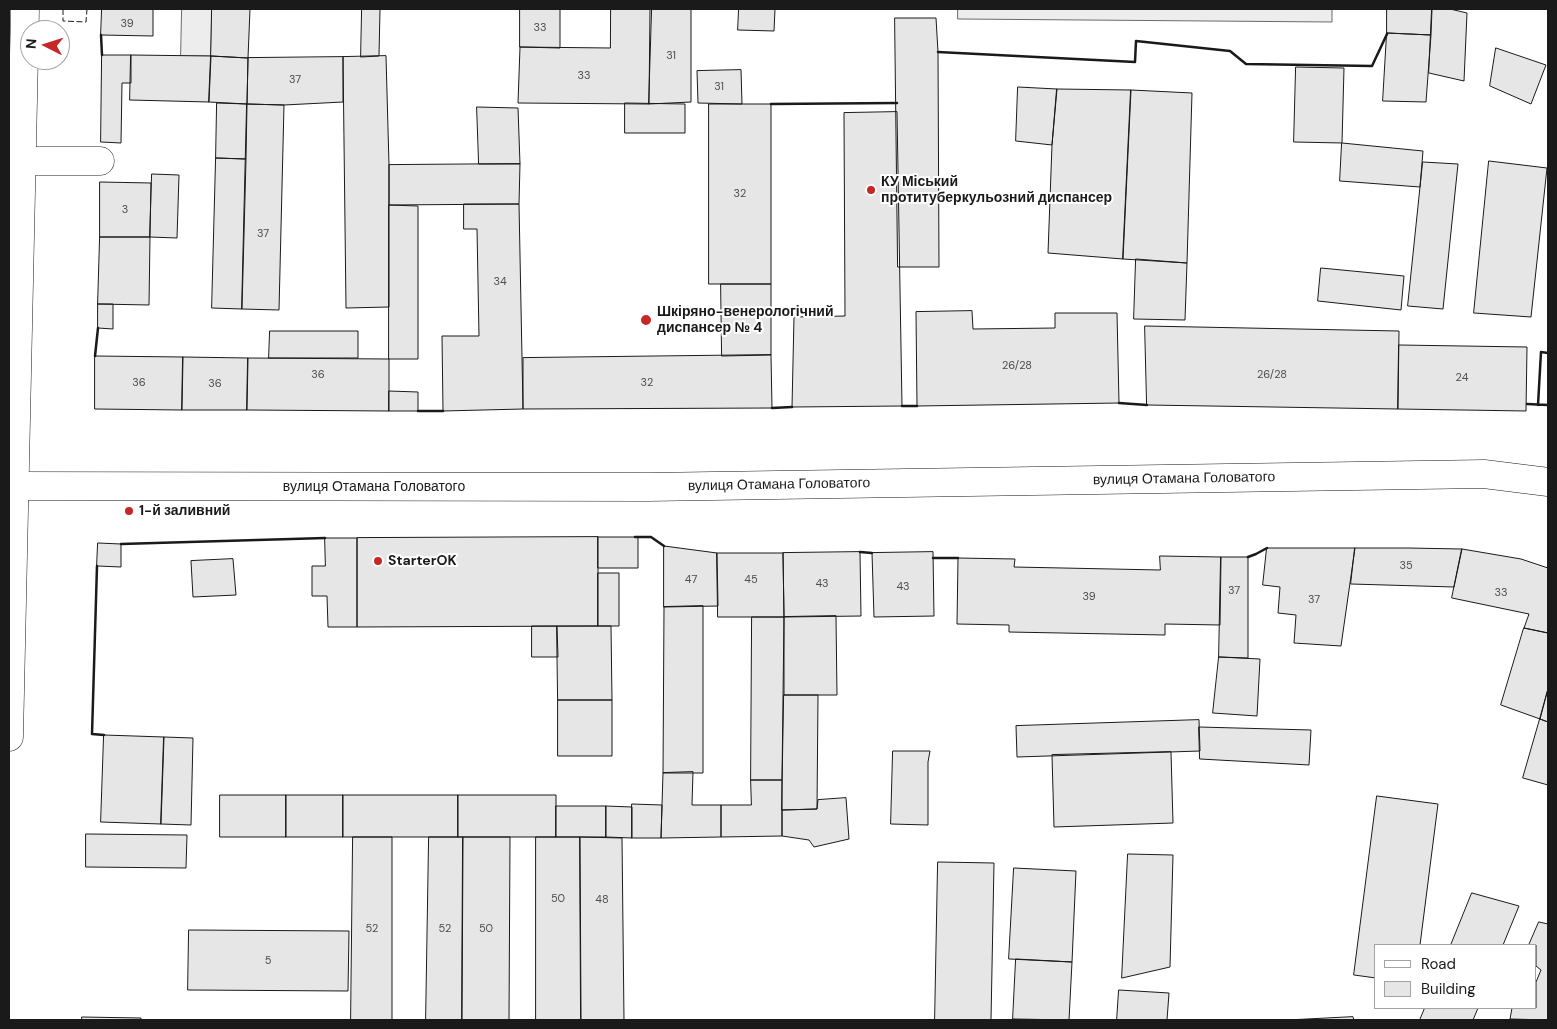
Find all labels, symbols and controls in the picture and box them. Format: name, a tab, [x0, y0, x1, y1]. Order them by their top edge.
house number: 39	[120, 17, 134, 31]
north arrow	[20, 20, 70, 70]
house number: 33	[533, 21, 547, 35]
text: N	[22, 38, 40, 50]
house number: 31	[666, 49, 676, 63]
house number: 33	[577, 69, 591, 83]
house number: 37	[289, 73, 301, 87]
house number: 31	[714, 80, 724, 94]
place label: КУ Міський протитуберкульозний диспансер	[881, 174, 1112, 206]
marker: КУ Міський протитуберкульозний диспансер	[865, 184, 877, 196]
house number: 32	[734, 187, 746, 201]
house number: 3	[122, 203, 128, 217]
house number: 37	[257, 227, 269, 241]
house number: 34	[493, 275, 507, 289]
place label: Шкіряно-венерологічний диспансер № 4	[657, 304, 834, 336]
marker: Шкіряно-венерологічний диспансер № 4	[639, 313, 653, 327]
house number: 26/28	[1002, 359, 1032, 373]
house number: 36	[311, 368, 325, 382]
house number: 26/28	[1257, 368, 1287, 382]
house number: 24	[1456, 371, 1468, 385]
house number: 36	[132, 376, 146, 390]
house number: 32	[641, 376, 653, 390]
house number: 36	[208, 377, 222, 391]
street label: вулиця Отамана Головатого	[1093, 469, 1275, 489]
street label: вулиця Отамана Головатого	[688, 475, 870, 495]
street label: вулиця Отамана Головатого	[283, 479, 465, 495]
place label: 1-й заливний	[139, 503, 230, 519]
marker: 1-й заливний	[123, 505, 135, 517]
place label: StarterOK	[388, 553, 457, 569]
marker: StarterOK	[372, 555, 384, 567]
house number: 35	[1399, 559, 1413, 573]
house number: 47	[685, 573, 697, 587]
house number: 45	[744, 573, 758, 587]
house number: 43	[815, 577, 829, 591]
house number: 43	[896, 580, 910, 594]
house number: 37	[1228, 584, 1240, 598]
house number: 33	[1494, 586, 1508, 600]
house number: 39	[1082, 590, 1096, 604]
house number: 37	[1308, 593, 1320, 607]
house number: 50	[551, 892, 565, 906]
house number: 48	[595, 893, 609, 907]
house number: 52	[366, 922, 378, 936]
house number: 52	[439, 922, 451, 936]
house number: 50	[479, 922, 493, 936]
legend	[1374, 944, 1537, 1009]
house number: 5	[265, 954, 271, 968]
text: Road	[1421, 954, 1456, 974]
text: Building	[1421, 979, 1476, 999]

